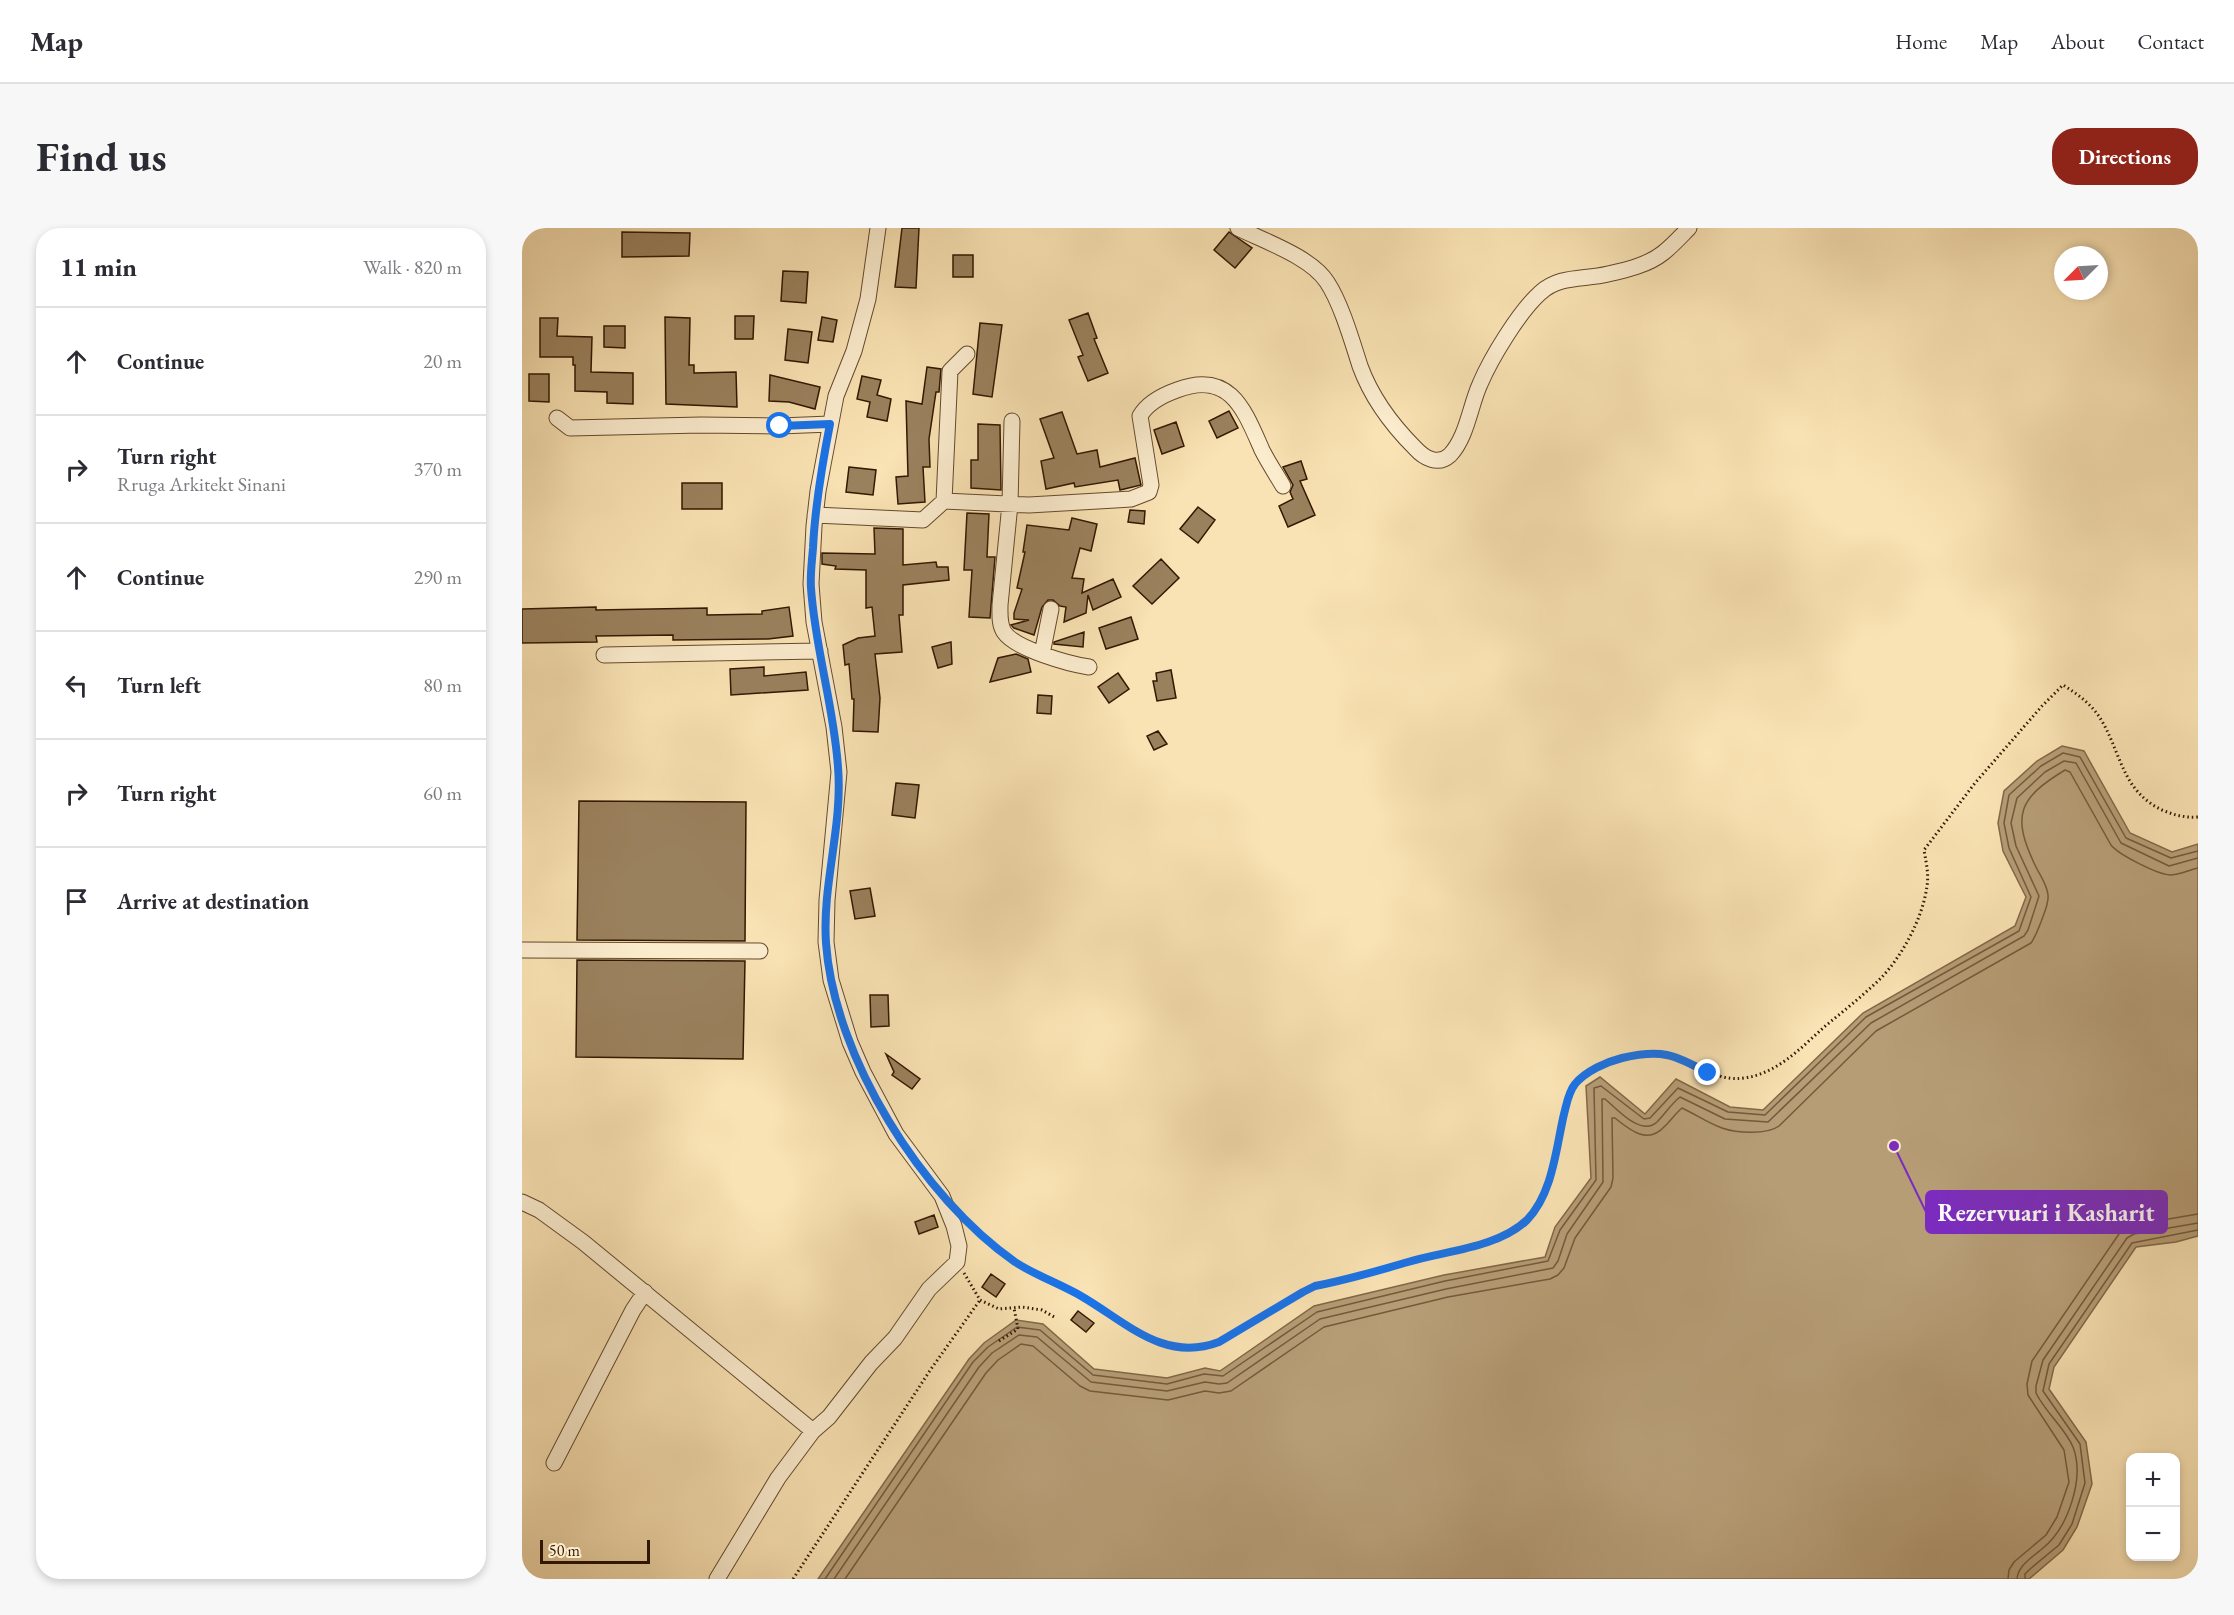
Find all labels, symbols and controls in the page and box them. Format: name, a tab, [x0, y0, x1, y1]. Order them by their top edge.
text: Map	[30, 23, 83, 59]
text: Home	[1895, 28, 1947, 55]
text: Map	[1980, 28, 2018, 55]
text: About	[2051, 28, 2104, 55]
text: Contact	[2137, 28, 2204, 55]
button: Directions	[2052, 128, 2198, 185]
text: Find us	[36, 129, 167, 184]
north arrow	[2054, 246, 2108, 300]
text: 11 min	[60, 250, 137, 284]
text: Walk · 820 m	[363, 254, 462, 280]
icon: ahead	[60, 345, 93, 378]
text: Continue	[117, 347, 204, 376]
text: 20 m	[423, 348, 462, 374]
route start	[766, 412, 792, 438]
text: Turn right	[117, 442, 216, 471]
icon: right	[60, 453, 93, 486]
text: 370 m	[414, 456, 462, 482]
text: Rruga Arkitekt Sinani	[117, 471, 286, 497]
icon: ahead	[60, 561, 93, 594]
text: Continue	[117, 563, 204, 592]
text: 290 m	[414, 564, 462, 590]
icon: left	[60, 669, 93, 702]
text: Turn left	[117, 671, 201, 700]
text: 80 m	[423, 672, 462, 698]
icon: right	[60, 777, 93, 810]
text: Turn right	[117, 779, 216, 808]
text: 60 m	[423, 780, 462, 806]
icon: arrive	[60, 885, 93, 918]
text: Arrive at destination	[117, 887, 309, 916]
route end	[1694, 1059, 1720, 1085]
callout: Rezervuari i Kasharit	[1926, 1191, 2167, 1233]
text: Rezervuari i Kasharit	[1938, 1197, 2154, 1228]
map controls	[2126, 1453, 2180, 1561]
button: +	[2126, 1453, 2180, 1507]
button: −	[2126, 1507, 2180, 1561]
scale bar	[540, 1537, 650, 1564]
text: 50 m	[549, 1540, 580, 1561]

